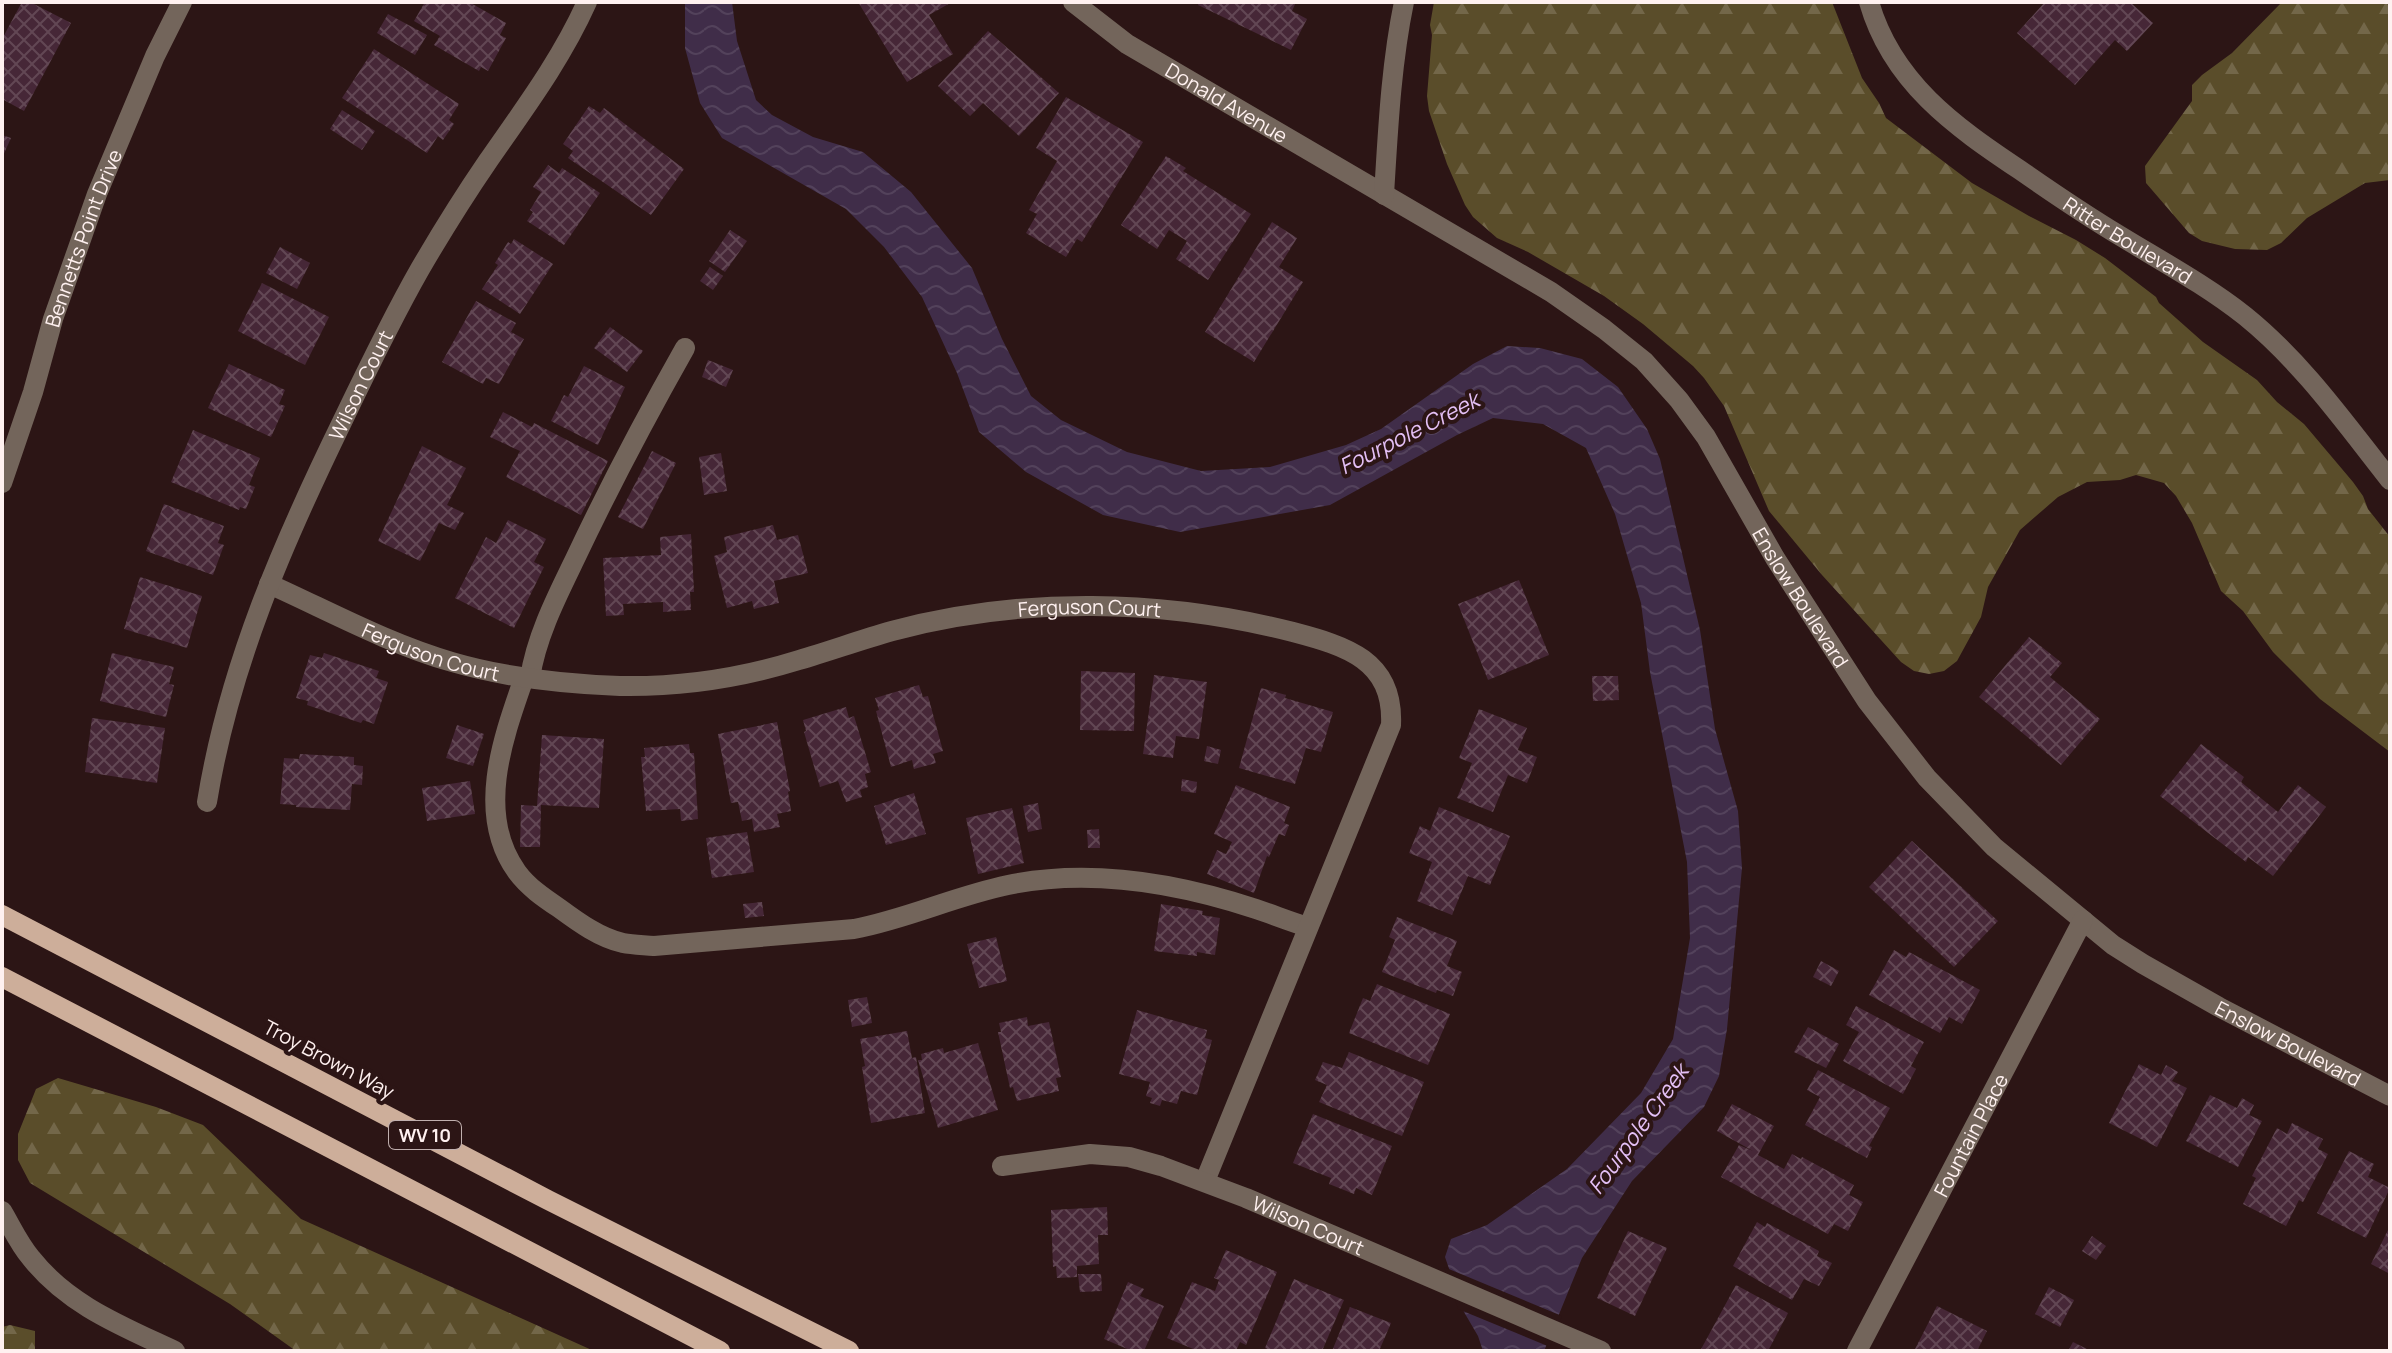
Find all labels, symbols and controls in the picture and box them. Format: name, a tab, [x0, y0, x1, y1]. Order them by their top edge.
street label: Donald Avenue	[1161, 56, 1293, 149]
street label: Bennetts Point Drive	[38, 145, 128, 330]
street label: Ritter Boulevard	[2058, 190, 2198, 290]
street label: Wilson Court	[322, 325, 398, 444]
water label: Fourpole Creek	[1334, 383, 1487, 481]
street label: Enslow Boulevard	[1747, 522, 1855, 672]
street label: Ferguson Court	[1017, 592, 1162, 623]
street label: Ferguson Court	[358, 616, 502, 687]
street label: Enslow Boulevard	[2211, 994, 2366, 1092]
street label: Troy Brown Way	[259, 1013, 400, 1105]
water label: Fourpole Creek	[1581, 1056, 1697, 1200]
street label: Fountain Place	[1927, 1069, 2014, 1201]
road number: WV 10	[389, 1121, 461, 1149]
street label: Wilson Court	[1248, 1189, 1369, 1261]

